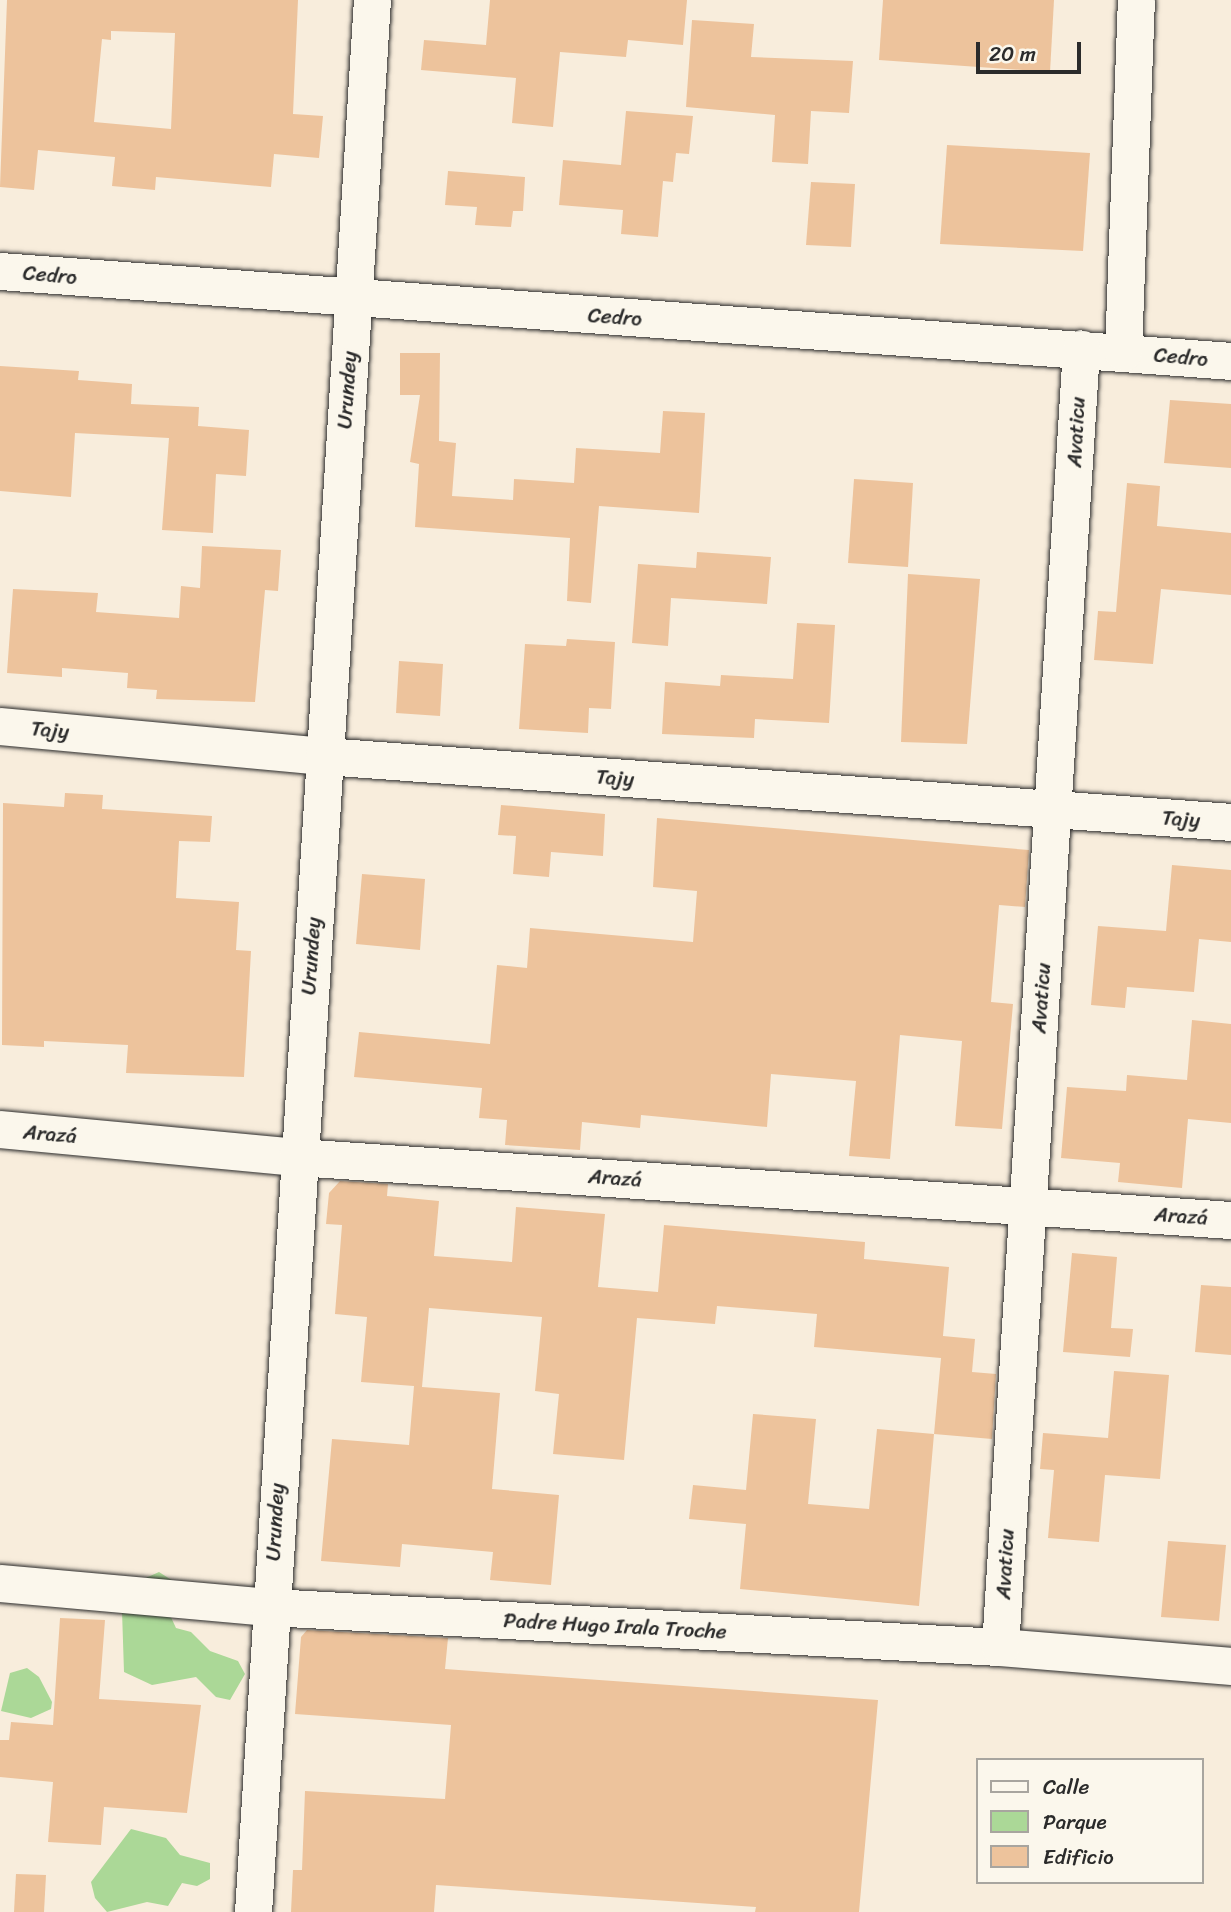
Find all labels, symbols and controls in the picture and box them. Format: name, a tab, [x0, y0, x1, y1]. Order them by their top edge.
scale bar	[979, 28, 1084, 72]
text: 20 m	[989, 35, 1036, 73]
street label: Cedro	[22, 260, 78, 290]
street label: Cedro	[587, 303, 643, 331]
street label: Cedro	[1153, 342, 1209, 372]
street label: Urundey	[332, 350, 362, 430]
street label: Avaticu	[1062, 396, 1090, 468]
street label: Tajy	[30, 716, 70, 744]
street label: Tajy	[595, 764, 635, 792]
street label: Tajy	[1161, 805, 1201, 833]
street label: Urundey	[296, 916, 326, 996]
street label: Avaticu	[1026, 962, 1056, 1034]
street label: Arazá	[22, 1119, 78, 1149]
street label: Arazá	[587, 1164, 643, 1192]
street label: Arazá	[1153, 1202, 1209, 1230]
street label: Urundey	[260, 1482, 290, 1562]
street label: Avaticu	[991, 1528, 1019, 1600]
street label: Padre Hugo Irala Troche	[503, 1608, 727, 1644]
legend	[976, 1758, 1203, 1884]
text: Calle	[1043, 1768, 1089, 1806]
text: Parque	[1043, 1803, 1107, 1841]
text: Edificio	[1043, 1838, 1114, 1876]

